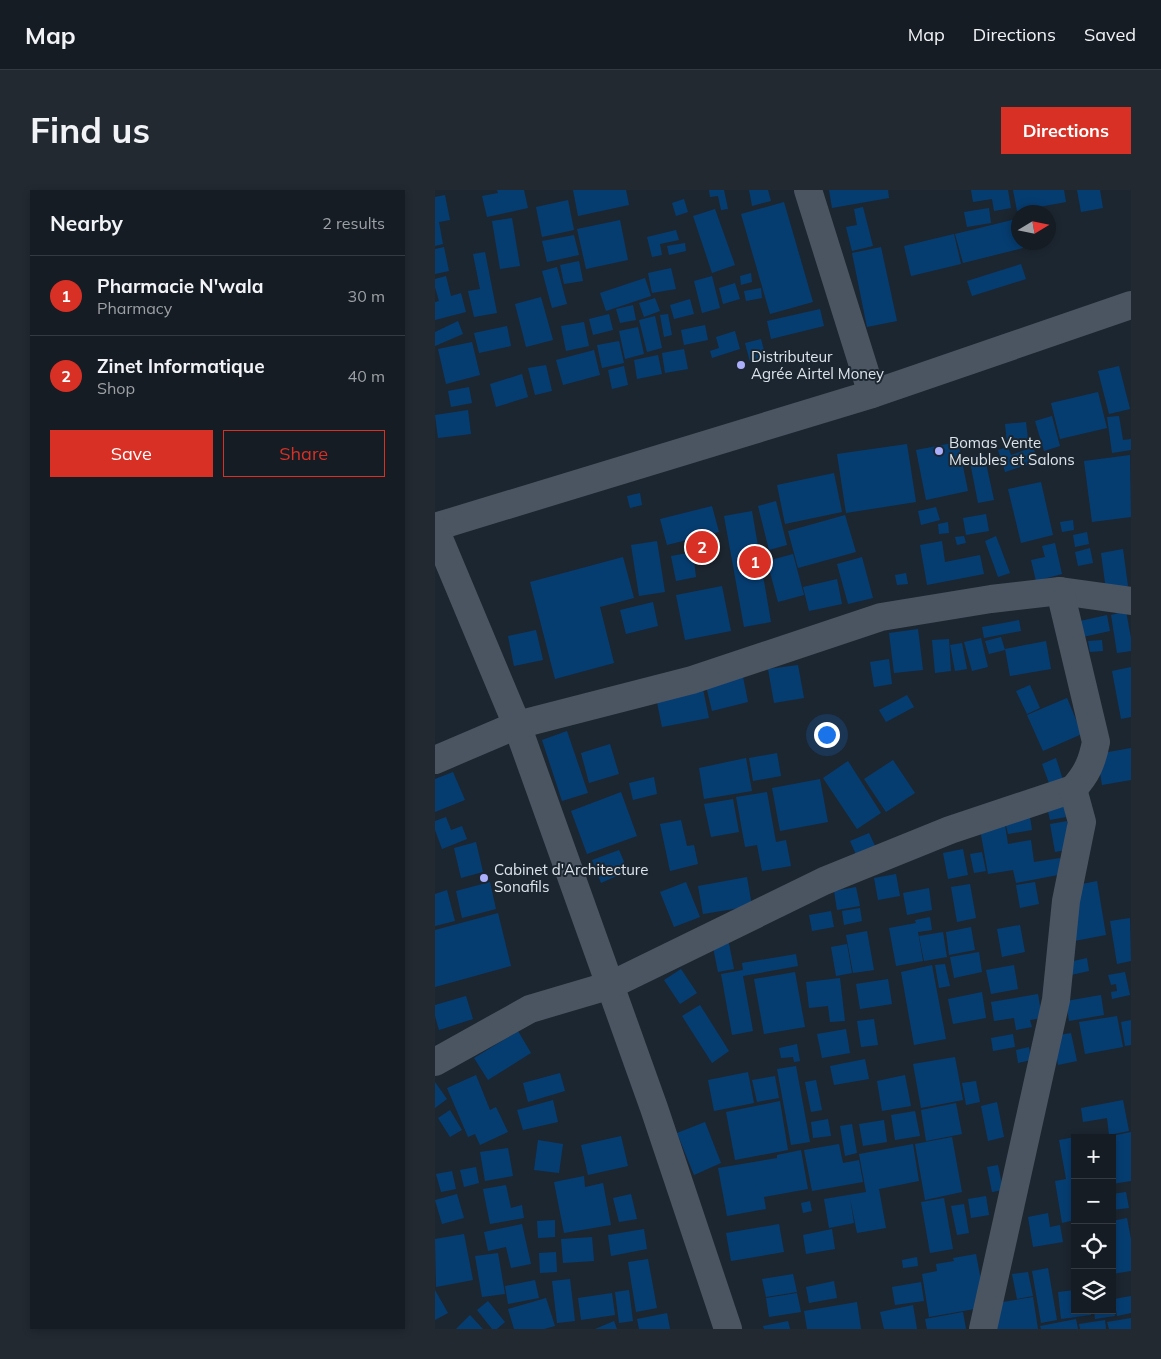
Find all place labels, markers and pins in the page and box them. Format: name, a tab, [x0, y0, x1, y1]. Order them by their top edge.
place label: Distributeur Agrée Airtel Money	[751, 347, 884, 383]
marker: Distributeur Agrée Airtel Money	[735, 359, 747, 371]
place label: Bomas Vente Meubles et Salons	[949, 433, 1075, 469]
marker: Bomas Vente Meubles et Salons	[933, 445, 945, 457]
pin: 2	[686, 528, 718, 566]
pin: 1	[739, 543, 771, 581]
place label: Cabinet d'Architecture Sonafils	[494, 860, 648, 896]
marker: Cabinet d'Architecture Sonafils	[478, 872, 490, 884]

